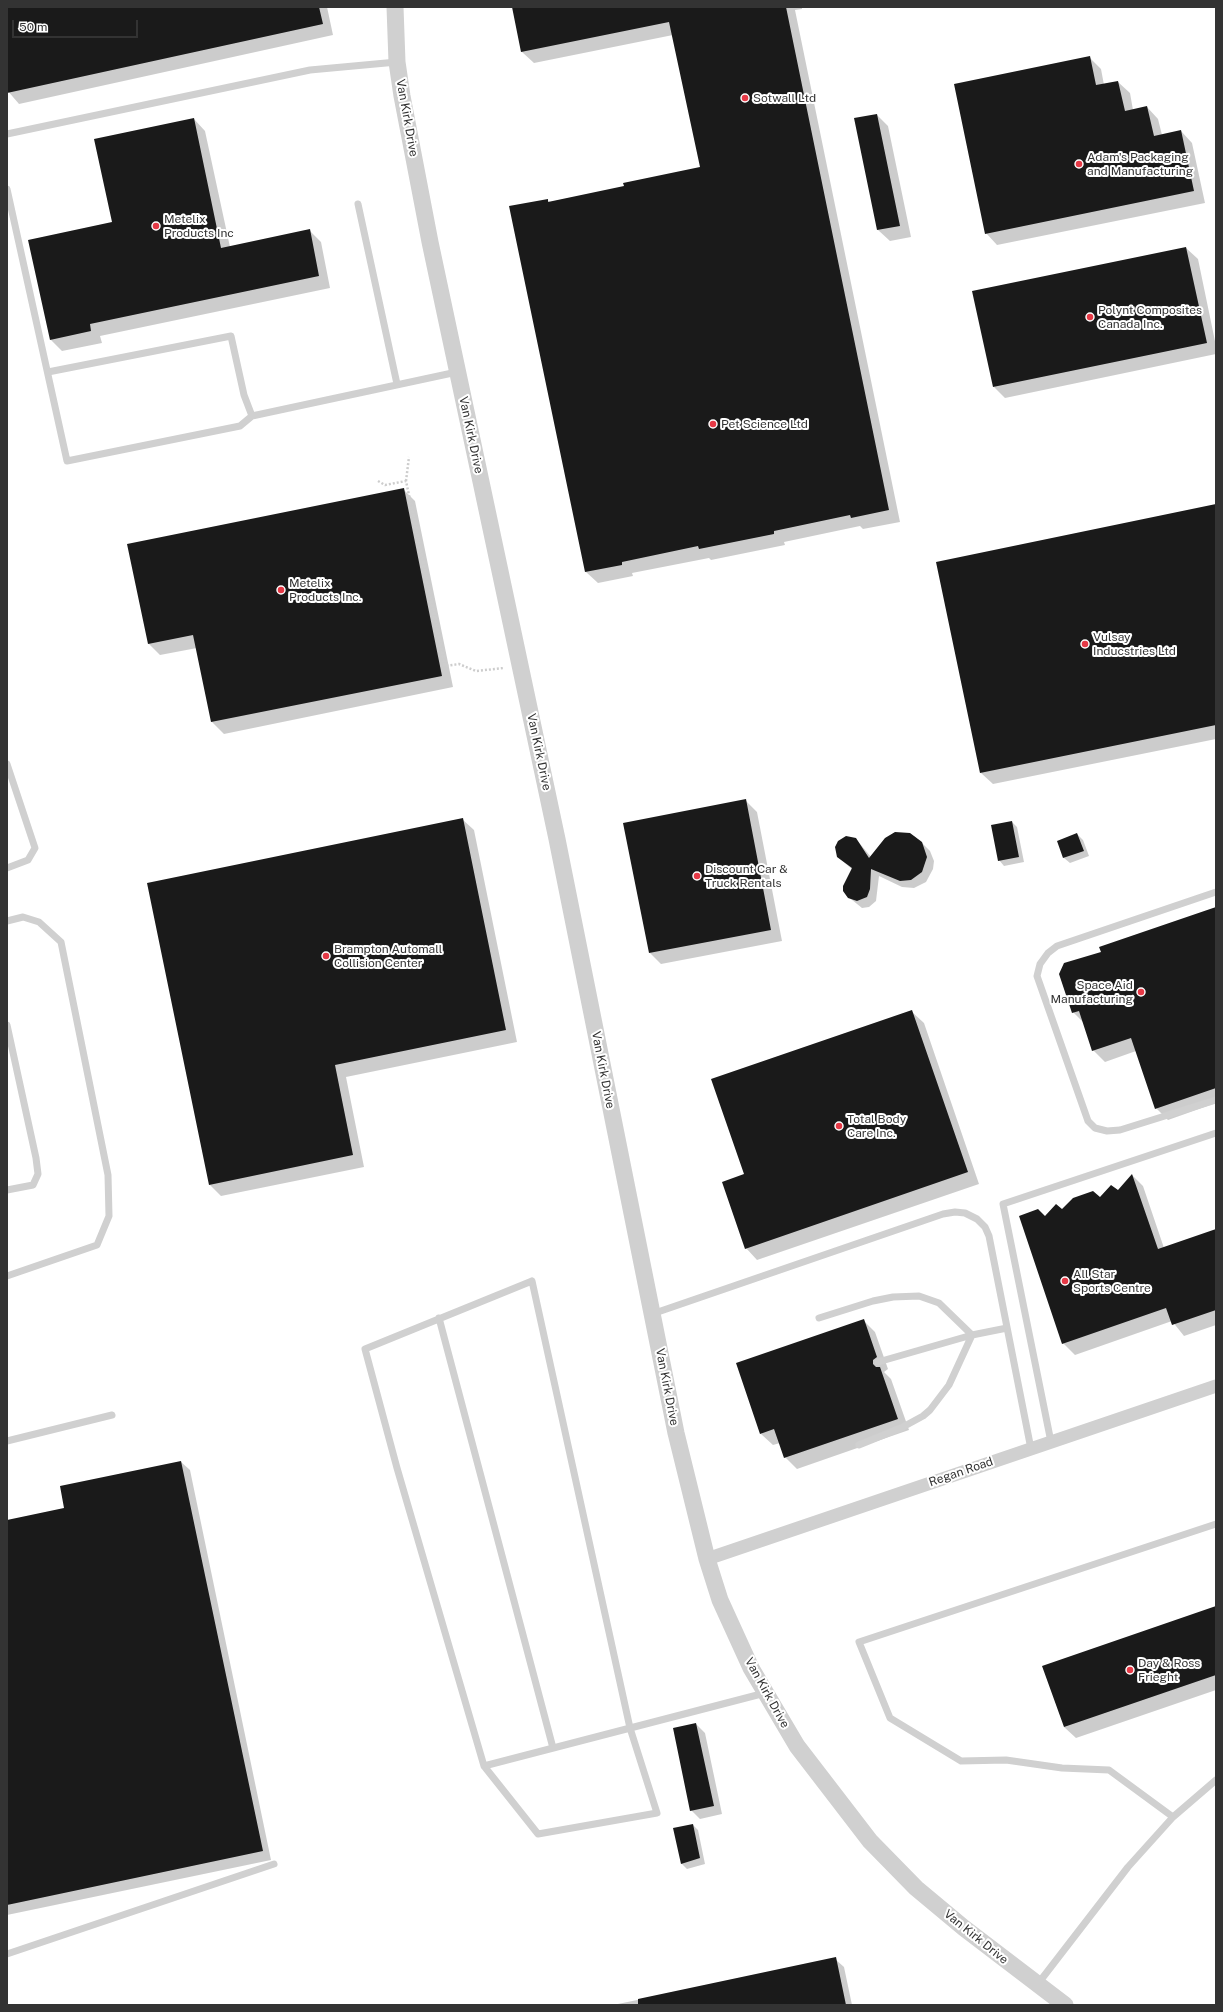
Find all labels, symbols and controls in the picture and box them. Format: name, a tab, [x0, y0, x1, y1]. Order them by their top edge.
scale bar	[14, 12, 140, 38]
text: 50 m	[19, 20, 47, 34]
street label: Van Kirk Drive	[393, 78, 421, 158]
place label: Sotwall Ltd	[753, 91, 816, 105]
marker: Sotwall Ltd	[740, 93, 750, 103]
place label: Adam's Packaging and Manufacturing	[1087, 150, 1193, 178]
marker: Adam's Packaging and Manufacturing	[1074, 159, 1084, 169]
place label: Metelix Products Inc	[164, 212, 234, 240]
marker: Metelix Products Inc	[151, 221, 161, 231]
place label: Polynt Composites Canada Inc.	[1098, 303, 1202, 331]
marker: Polynt Composites Canada Inc.	[1085, 312, 1095, 322]
street label: Van Kirk Drive	[456, 395, 486, 475]
place label: Pet Science Ltd	[721, 417, 808, 431]
marker: Pet Science Ltd	[708, 419, 718, 429]
place label: Metelix Products Inc.	[289, 576, 362, 604]
marker: Metelix Products Inc.	[276, 585, 286, 595]
place label: Vulsay Inducstries Ltd	[1093, 630, 1176, 658]
marker: Vulsay Inducstries Ltd	[1080, 639, 1090, 649]
street label: Van Kirk Drive	[524, 712, 554, 792]
place label: Discount Car & Truck Rentals	[705, 862, 788, 890]
marker: Discount Car & Truck Rentals	[692, 871, 702, 881]
place label: Brampton Automall Collision Center	[334, 942, 442, 970]
marker: Brampton Automall Collision Center	[321, 951, 331, 961]
place label: Space Aid Manufacturing	[1050, 978, 1133, 1006]
marker: Space Aid Manufacturing	[1136, 987, 1146, 997]
street label: Van Kirk Drive	[588, 1030, 618, 1110]
place label: Total Body Care Inc.	[847, 1112, 906, 1140]
marker: Total Body Care Inc.	[834, 1121, 844, 1131]
place label: All Star Sports Centre	[1073, 1267, 1151, 1295]
marker: All Star Sports Centre	[1060, 1276, 1070, 1286]
street label: Van Kirk Drive	[652, 1347, 682, 1427]
street label: Regan Road	[927, 1454, 995, 1490]
street label: Van Kirk Drive	[742, 1655, 792, 1731]
place label: Day & Ross Frieght	[1138, 1656, 1200, 1684]
marker: Day & Ross Frieght	[1125, 1665, 1135, 1675]
street label: Van Kirk Drive	[941, 1907, 1011, 1967]

